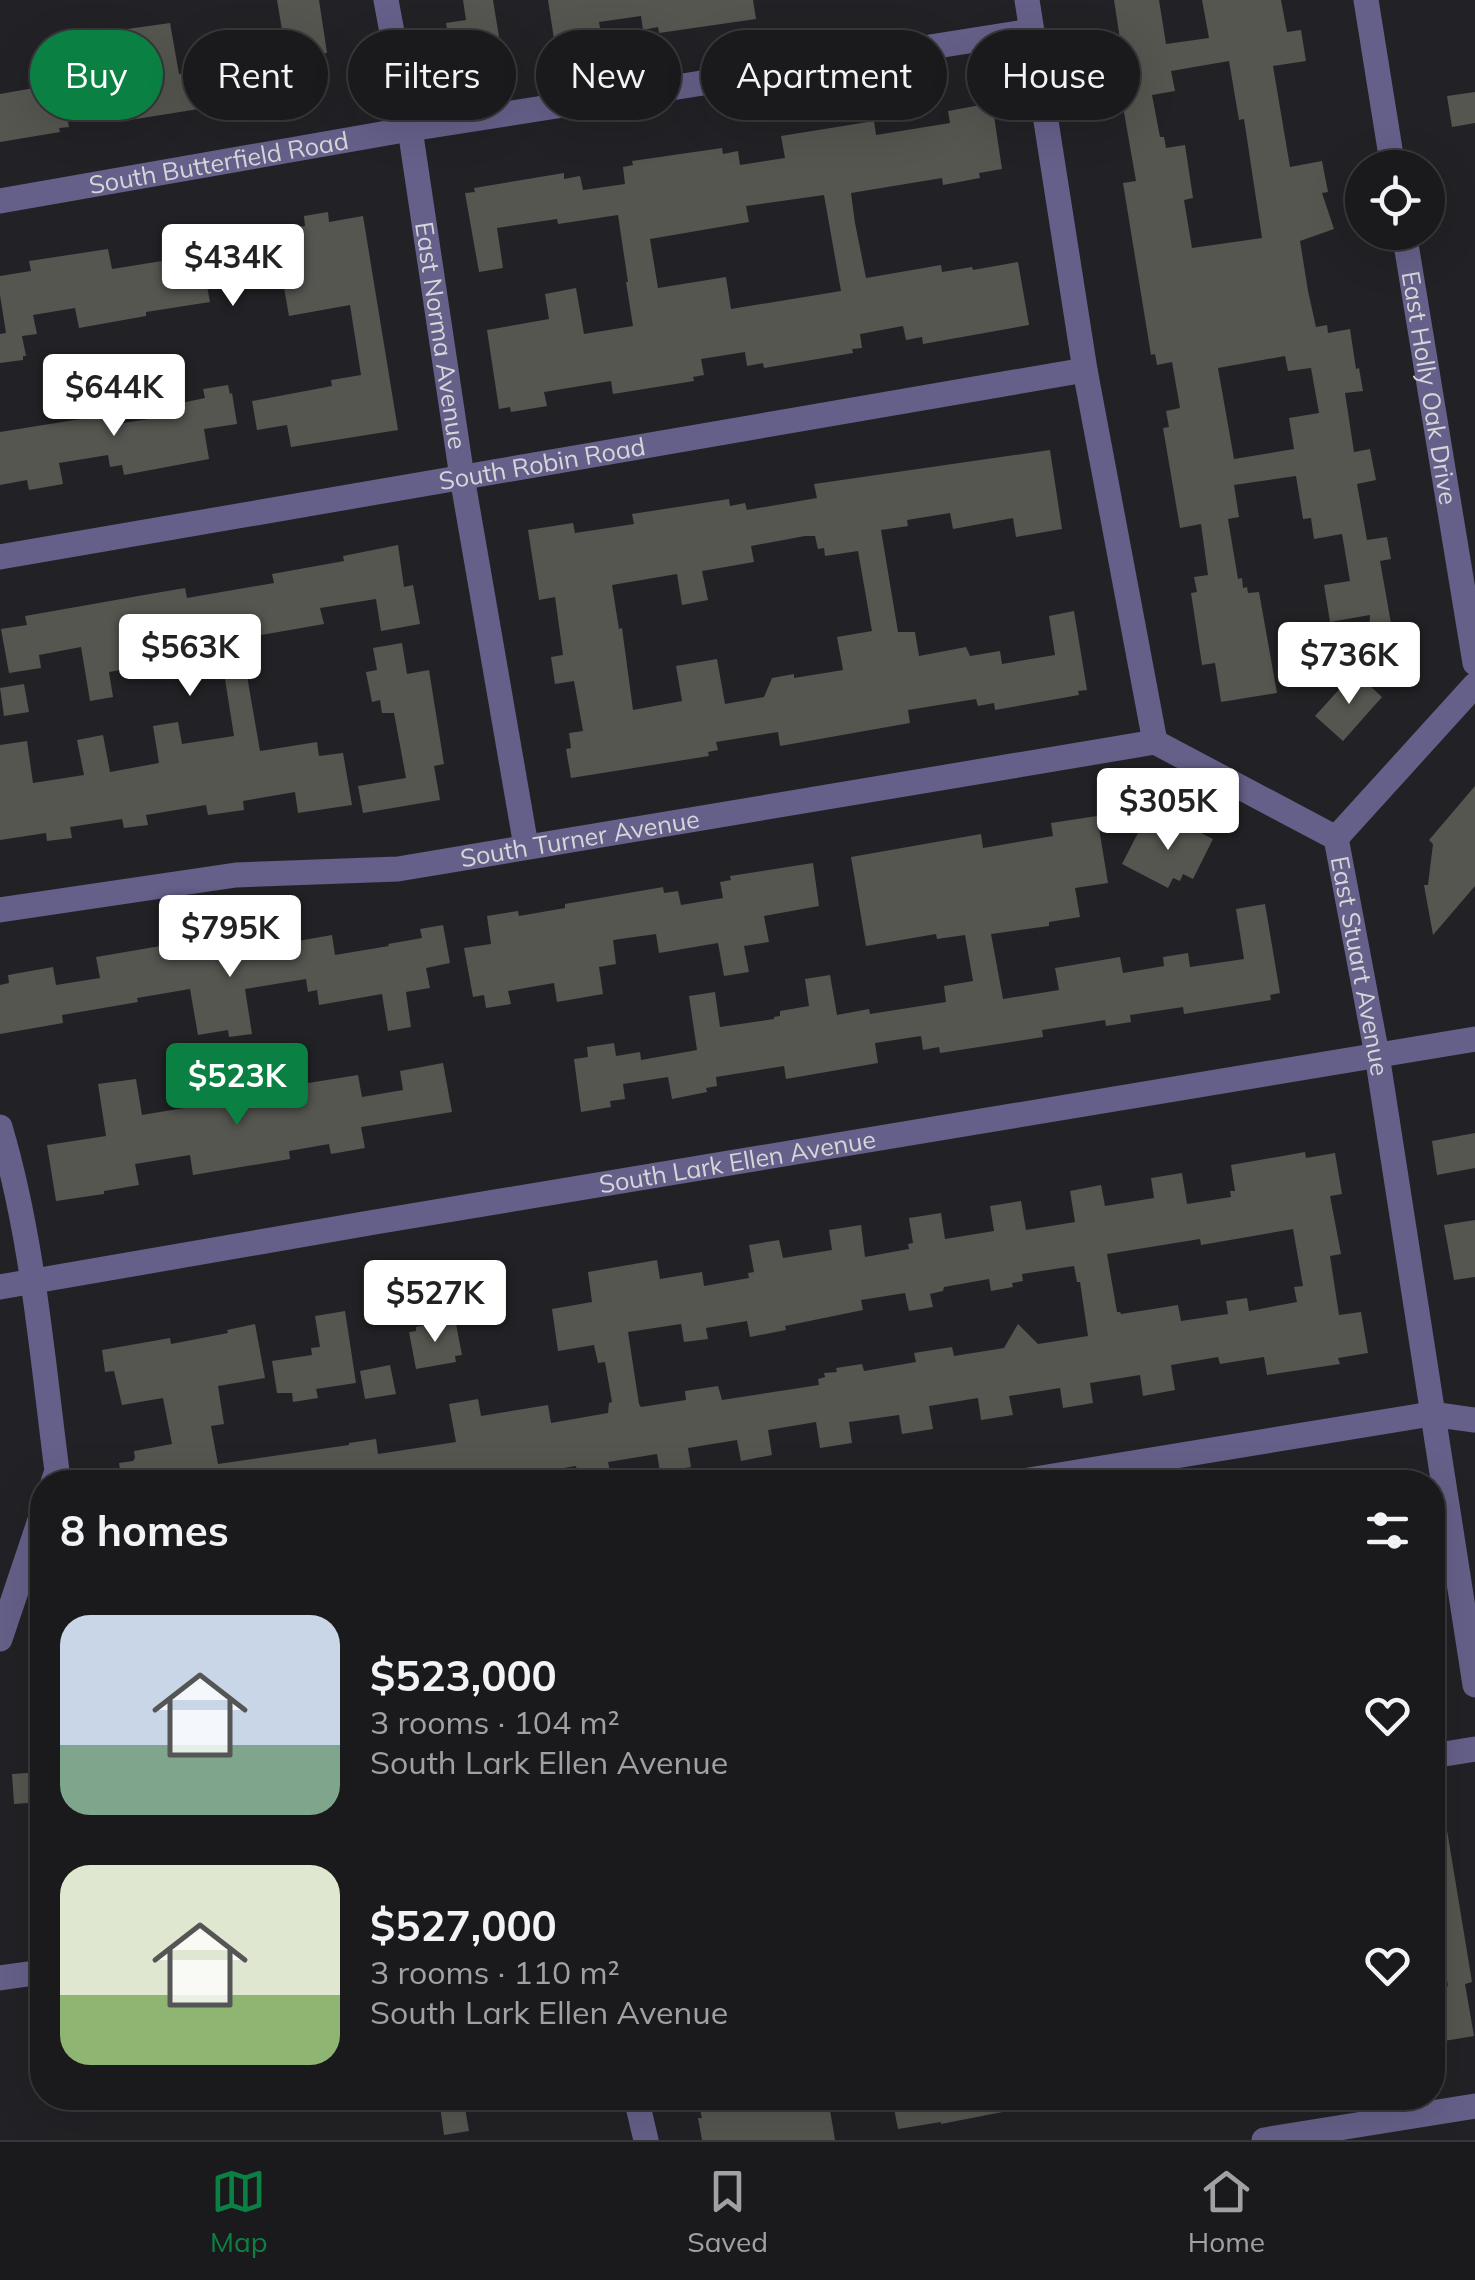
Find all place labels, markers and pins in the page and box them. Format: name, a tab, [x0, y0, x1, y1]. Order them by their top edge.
pin: $434K	[163, 224, 303, 309]
pin: $644K	[44, 354, 184, 439]
pin: $563K	[120, 614, 260, 699]
pin: $736K	[1279, 622, 1419, 707]
pin: $305K	[1098, 768, 1238, 853]
pin: $795K	[160, 895, 300, 980]
pin: $523K	[167, 1043, 307, 1128]
pin: $527K	[365, 1260, 505, 1345]

